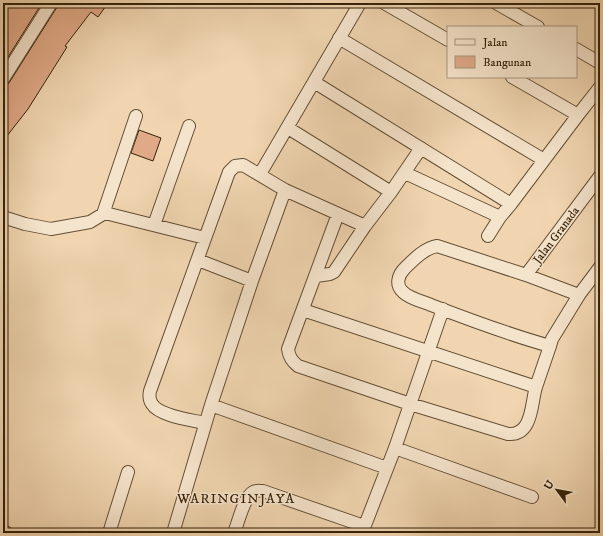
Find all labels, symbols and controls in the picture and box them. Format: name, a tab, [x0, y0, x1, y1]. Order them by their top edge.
legend	[447, 26, 577, 78]
text: Jalan	[482, 35, 508, 50]
text: Bangunan	[483, 55, 532, 70]
street label: Jalan Granada	[529, 203, 583, 268]
north arrow	[537, 470, 577, 510]
text: U	[541, 477, 558, 493]
district label: WARINGINJAYA	[176, 490, 295, 508]

